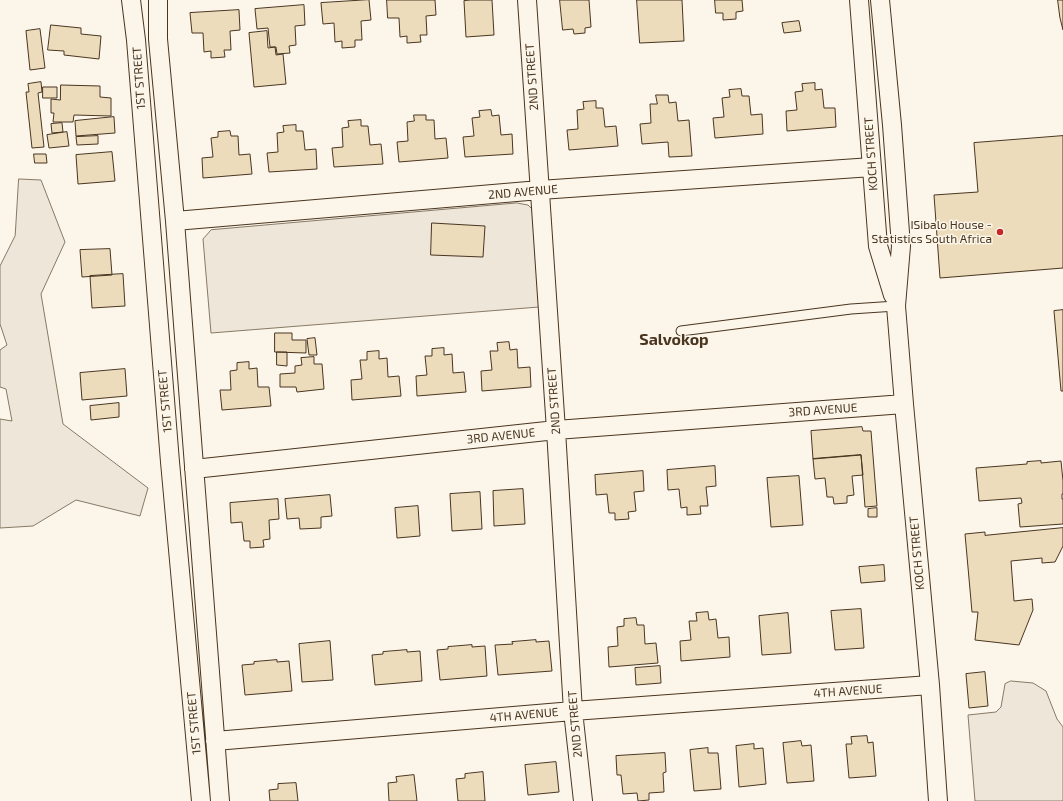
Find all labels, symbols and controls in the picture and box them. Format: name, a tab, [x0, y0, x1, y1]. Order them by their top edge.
street label: 2ND STREET	[522, 43, 542, 111]
street label: 1ST STREET	[130, 46, 148, 110]
street label: KOCH STREET	[861, 117, 881, 191]
street label: 2ND AVENUE	[487, 182, 559, 202]
place label: ISibalo House - Statistics South Africa	[872, 218, 992, 246]
marker: ISibalo House - Statistics South Africa	[995, 227, 1005, 237]
district label: Salvokop	[639, 330, 709, 350]
street label: 2ND STREET	[544, 367, 564, 435]
street label: 1ST STREET	[155, 369, 175, 433]
street label: 3RD AVENUE	[788, 400, 858, 420]
street label: 3RD AVENUE	[466, 425, 536, 447]
street label: KOCH STREET	[907, 516, 927, 590]
street label: 4TH AVENUE	[813, 681, 883, 701]
street label: 2ND STREET	[565, 690, 585, 758]
street label: 1ST STREET	[184, 691, 204, 755]
street label: 4TH AVENUE	[489, 705, 559, 725]

